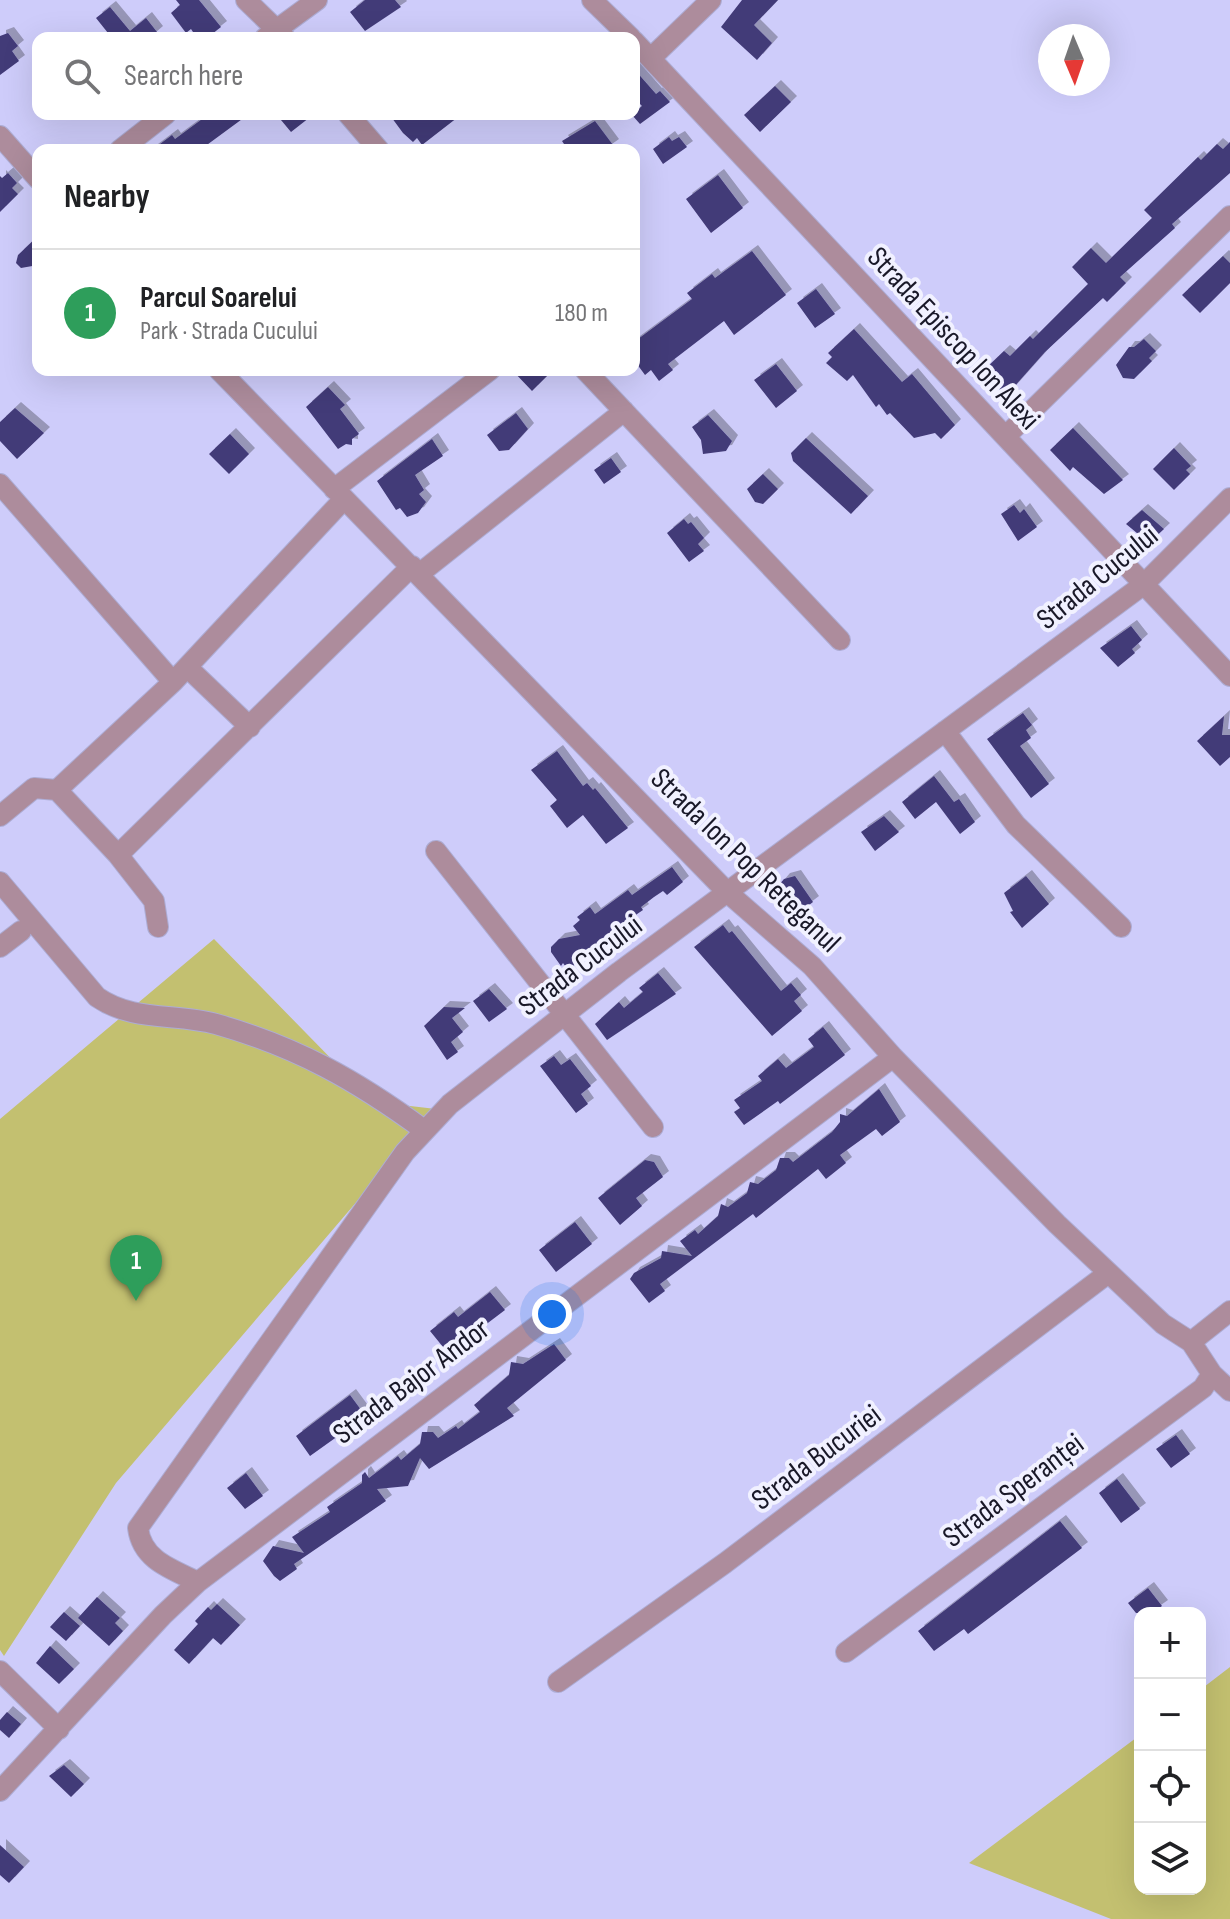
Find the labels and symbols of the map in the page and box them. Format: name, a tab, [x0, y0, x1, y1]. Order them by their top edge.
north arrow	[1038, 24, 1110, 96]
street label: Strada Episcop Ion Alexi	[859, 240, 1047, 438]
street label: Strada Cucului	[1030, 518, 1166, 638]
street label: Strada Ion Pop Reteganul	[643, 761, 848, 960]
street label: Strada Cucului	[512, 908, 650, 1024]
pin: 1	[110, 1235, 162, 1301]
your location	[532, 1294, 572, 1334]
street label: Strada Bajor Andor	[326, 1311, 497, 1452]
street label: Strada Bucuriei	[745, 1397, 888, 1518]
street label: Strada Speranței	[936, 1426, 1091, 1555]

